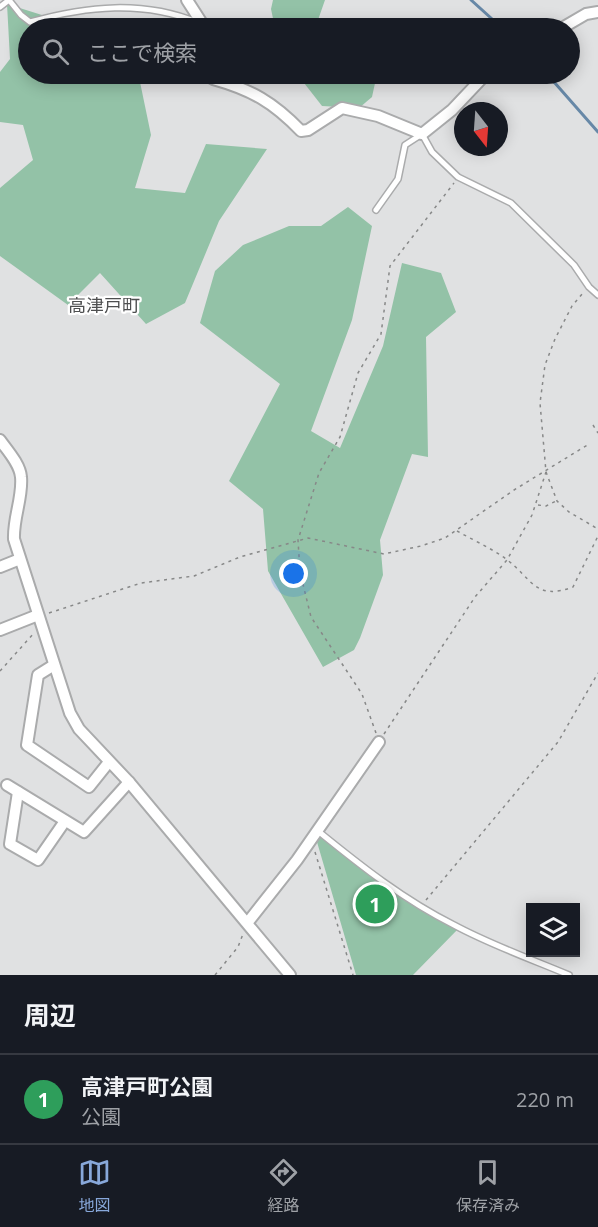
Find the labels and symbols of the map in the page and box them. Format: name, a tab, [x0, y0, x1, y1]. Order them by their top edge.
north arrow	[454, 102, 508, 156]
district label: 高津戸町	[68, 293, 140, 317]
your location	[279, 559, 308, 588]
pin: 1	[356, 882, 394, 926]

